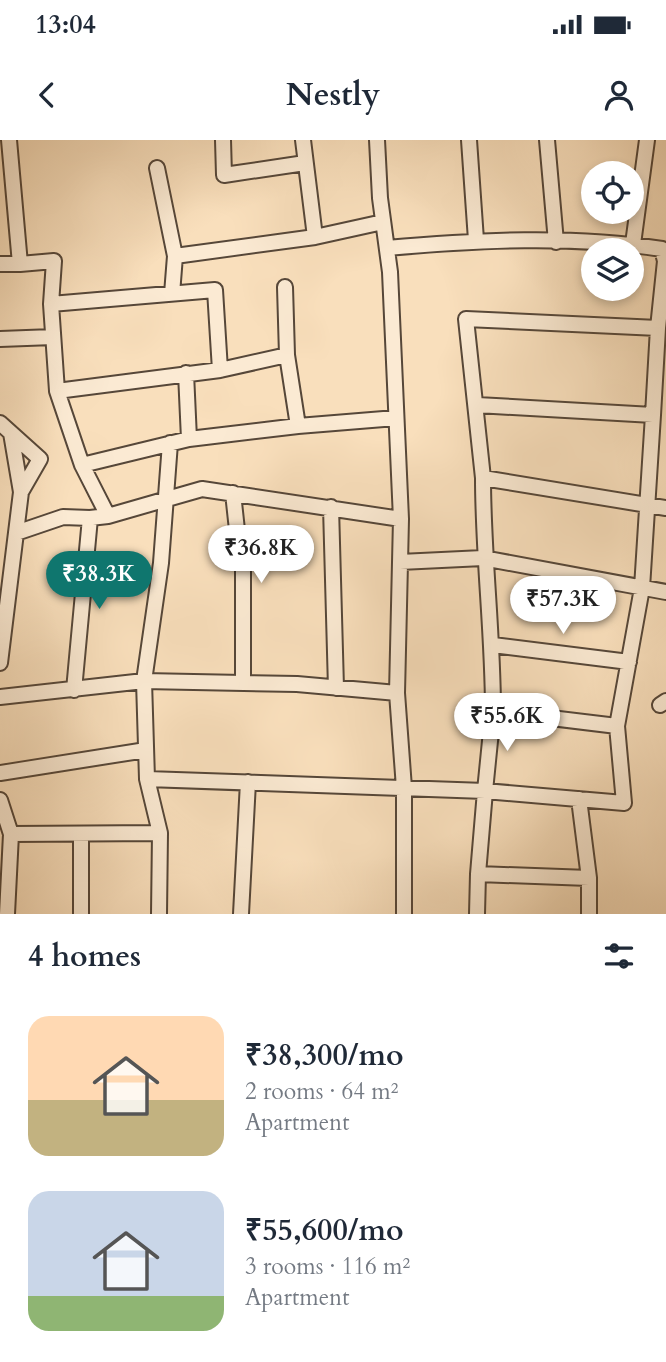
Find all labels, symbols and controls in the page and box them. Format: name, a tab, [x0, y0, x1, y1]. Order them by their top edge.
text: 13:04	[35, 7, 96, 42]
text: Nestly	[286, 73, 380, 117]
icon: back	[28, 76, 66, 114]
icon: person	[600, 76, 638, 114]
map controls	[581, 161, 644, 301]
button: locate	[581, 161, 644, 224]
button: layers	[581, 238, 644, 301]
pin: ₹36.8K	[204, 526, 318, 585]
text: ₹36.8K	[224, 532, 298, 563]
pin: ₹38.3K	[42, 552, 156, 611]
text: ₹38.3K	[62, 558, 136, 589]
pin: ₹57.3K	[506, 576, 620, 636]
text: ₹57.3K	[526, 583, 600, 614]
pin: ₹55.6K	[450, 694, 564, 753]
text: ₹55.6K	[470, 700, 544, 731]
text: 4 homes	[28, 936, 141, 977]
icon: filters	[600, 937, 638, 975]
text: ₹38,300/mo	[245, 1035, 404, 1076]
icon: home	[84, 1044, 168, 1128]
text: 2 rooms · 64 m²	[245, 1076, 398, 1107]
text: Apartment	[245, 1107, 349, 1138]
text: ₹55,600/mo	[245, 1210, 404, 1251]
icon: home	[84, 1219, 168, 1303]
text: 3 rooms · 116 m²	[245, 1251, 410, 1282]
text: Apartment	[245, 1282, 349, 1313]

